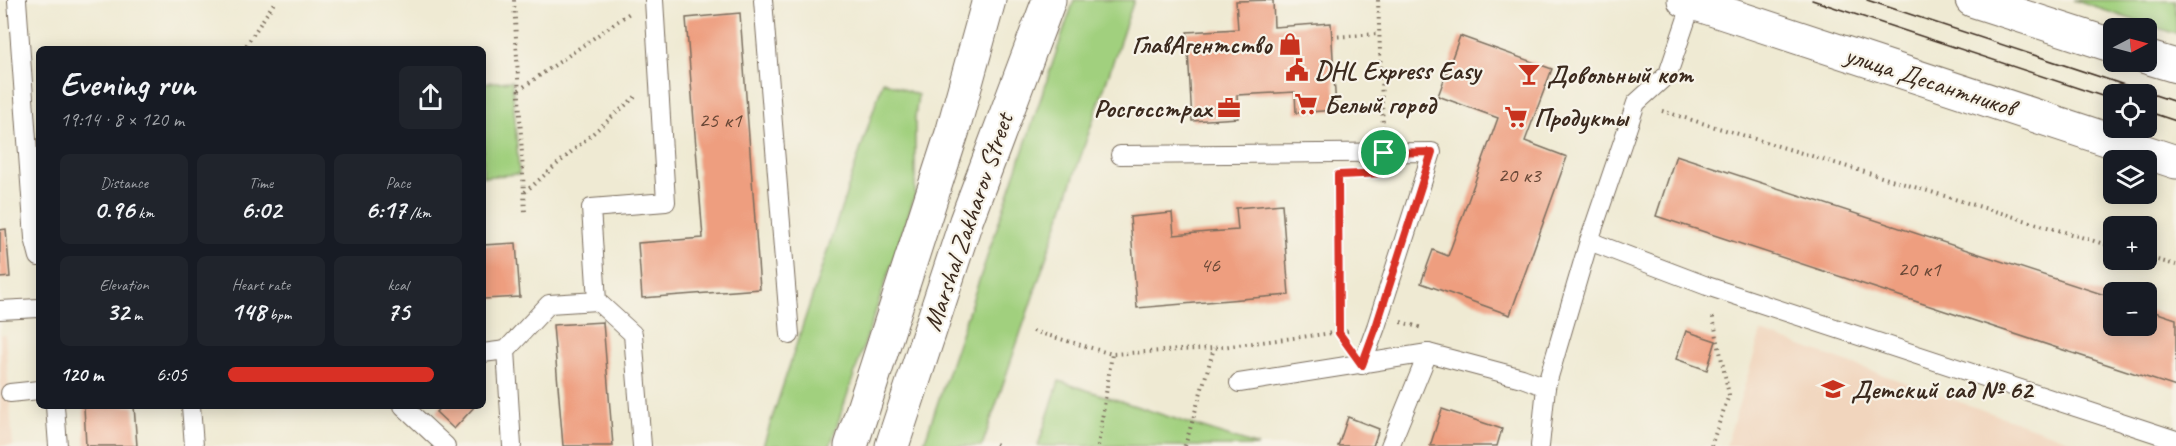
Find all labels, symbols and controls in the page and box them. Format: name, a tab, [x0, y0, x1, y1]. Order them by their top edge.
north arrow	[2103, 18, 2157, 72]
map controls	[2103, 18, 2157, 336]
place label: ГлавАгентство	[1132, 28, 1274, 61]
shop icon: ГлавАгентство	[1277, 31, 1303, 57]
street label: улица Десантников	[1839, 37, 2023, 125]
place label: DHL Express Easy	[1315, 54, 1484, 87]
public building icon: DHL Express Easy	[1284, 57, 1310, 83]
place label: Довольный кот	[1547, 58, 1695, 91]
bar icon: Довольный кот	[1516, 61, 1542, 87]
text: Evening run	[60, 63, 195, 105]
button: share	[399, 66, 462, 129]
button: locate	[2103, 84, 2157, 138]
place label: Белый город	[1324, 88, 1438, 121]
supermarket icon: Белый город	[1293, 91, 1319, 117]
place label: Росгосстрах	[1094, 92, 1213, 125]
office icon: Росгосстрах	[1216, 95, 1242, 121]
place label: Продукты	[1534, 101, 1630, 134]
supermarket icon: Продукты	[1503, 104, 1529, 130]
house number: 25 к1	[698, 106, 743, 134]
text: 19:14 · 8 × 120 m	[60, 107, 184, 132]
street label: Marshal Zakharov Street	[915, 107, 1021, 335]
pin	[1358, 127, 1409, 178]
icon: arrive	[1367, 136, 1400, 169]
button: layers	[2103, 150, 2157, 204]
house number: 20 к3	[1497, 161, 1543, 189]
text: Distance	[100, 173, 148, 193]
text: Time	[249, 173, 273, 193]
text: Pace	[386, 173, 410, 193]
text: 0.96	[94, 193, 134, 226]
text: 6:02	[241, 193, 281, 226]
text: 6:17	[365, 193, 406, 226]
text: km	[134, 203, 154, 223]
text: /km	[406, 203, 431, 223]
button: +	[2103, 216, 2157, 270]
house number: 46	[1200, 251, 1221, 279]
house number: 20 к1	[1897, 255, 1942, 283]
text: Elevation	[99, 275, 149, 295]
text: Heart rate	[232, 275, 290, 295]
text: kcal	[387, 275, 409, 295]
button: −	[2103, 282, 2157, 336]
text: 32	[106, 295, 129, 328]
text: 148	[231, 295, 266, 328]
text: 75	[387, 295, 409, 328]
text: m	[129, 305, 142, 325]
text: bpm	[266, 305, 291, 325]
text: 120 m	[60, 362, 103, 387]
text: 6:05	[156, 362, 187, 387]
place label: Детский сад № 62	[1851, 373, 2035, 406]
school or university icon: Детский сад № 62	[1820, 376, 1846, 402]

